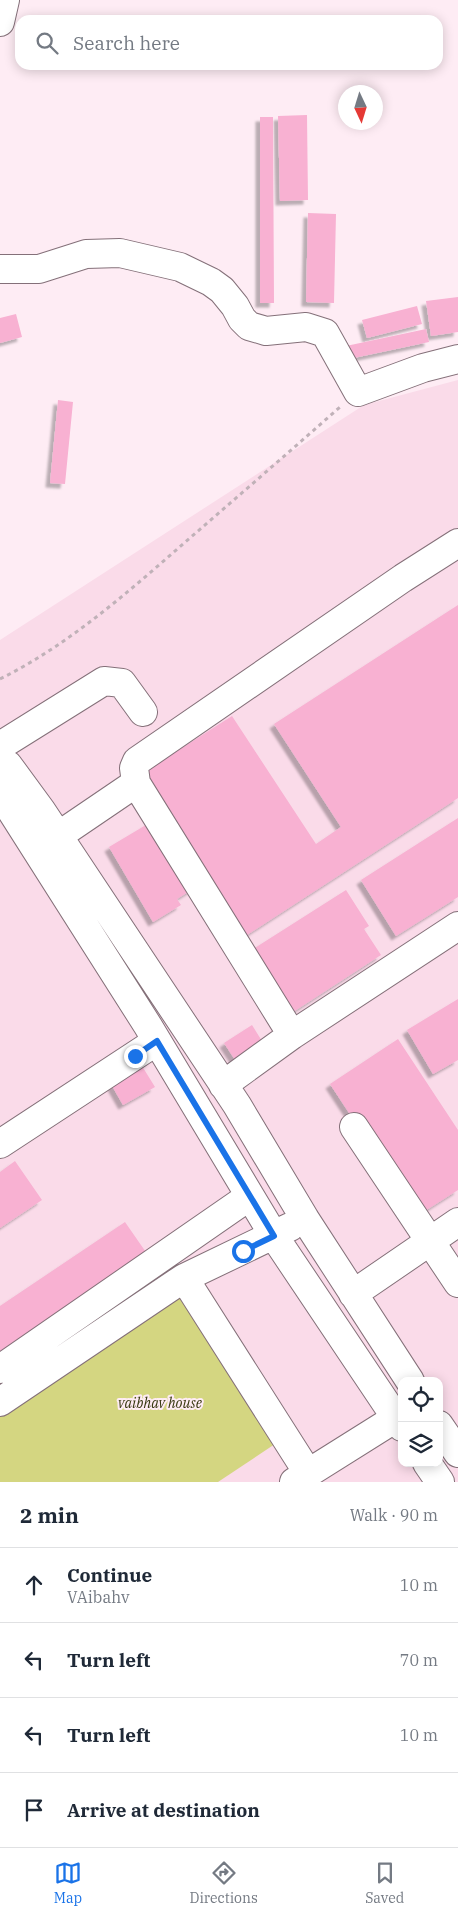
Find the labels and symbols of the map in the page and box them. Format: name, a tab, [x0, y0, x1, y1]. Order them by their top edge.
north arrow	[338, 85, 383, 130]
route end	[124, 1045, 147, 1068]
route start	[232, 1240, 255, 1263]
park label: vaibhav house	[118, 1394, 203, 1412]

